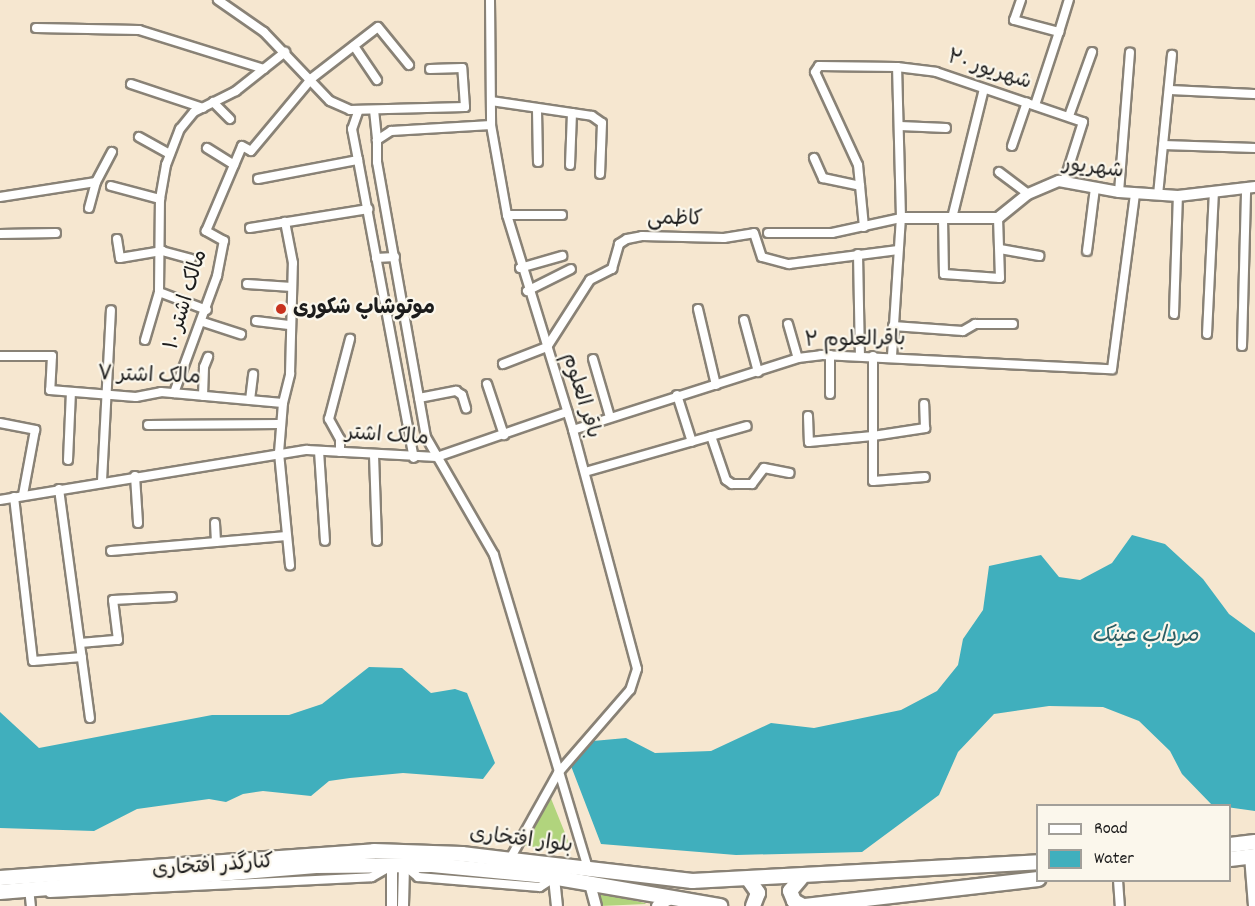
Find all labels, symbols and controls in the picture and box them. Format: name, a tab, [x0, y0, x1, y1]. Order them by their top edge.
street label: شهریور ۲۰	[944, 46, 1034, 96]
street label: شهریور	[1061, 153, 1125, 185]
street label: کاظمی	[647, 207, 703, 233]
street label: مالک اشتر ۱۰	[160, 247, 214, 353]
place label: موتوشاپ شکوری	[293, 296, 435, 322]
marker: موتوشاپ شکوری	[274, 302, 288, 316]
street label: باقرالعلوم ۲	[804, 328, 906, 354]
street label: باقر العلوم	[555, 350, 605, 442]
street label: مالک اشتر ۷	[97, 363, 201, 391]
street label: مالک اشتر	[344, 422, 430, 452]
water label: مرداب عینک	[1091, 624, 1199, 650]
legend	[1036, 804, 1231, 882]
text: Road	[1094, 817, 1128, 842]
street label: بلوار افتخاری	[468, 822, 574, 860]
text: Water	[1094, 847, 1134, 872]
street label: کنارگذر افتخاری	[151, 850, 275, 884]

